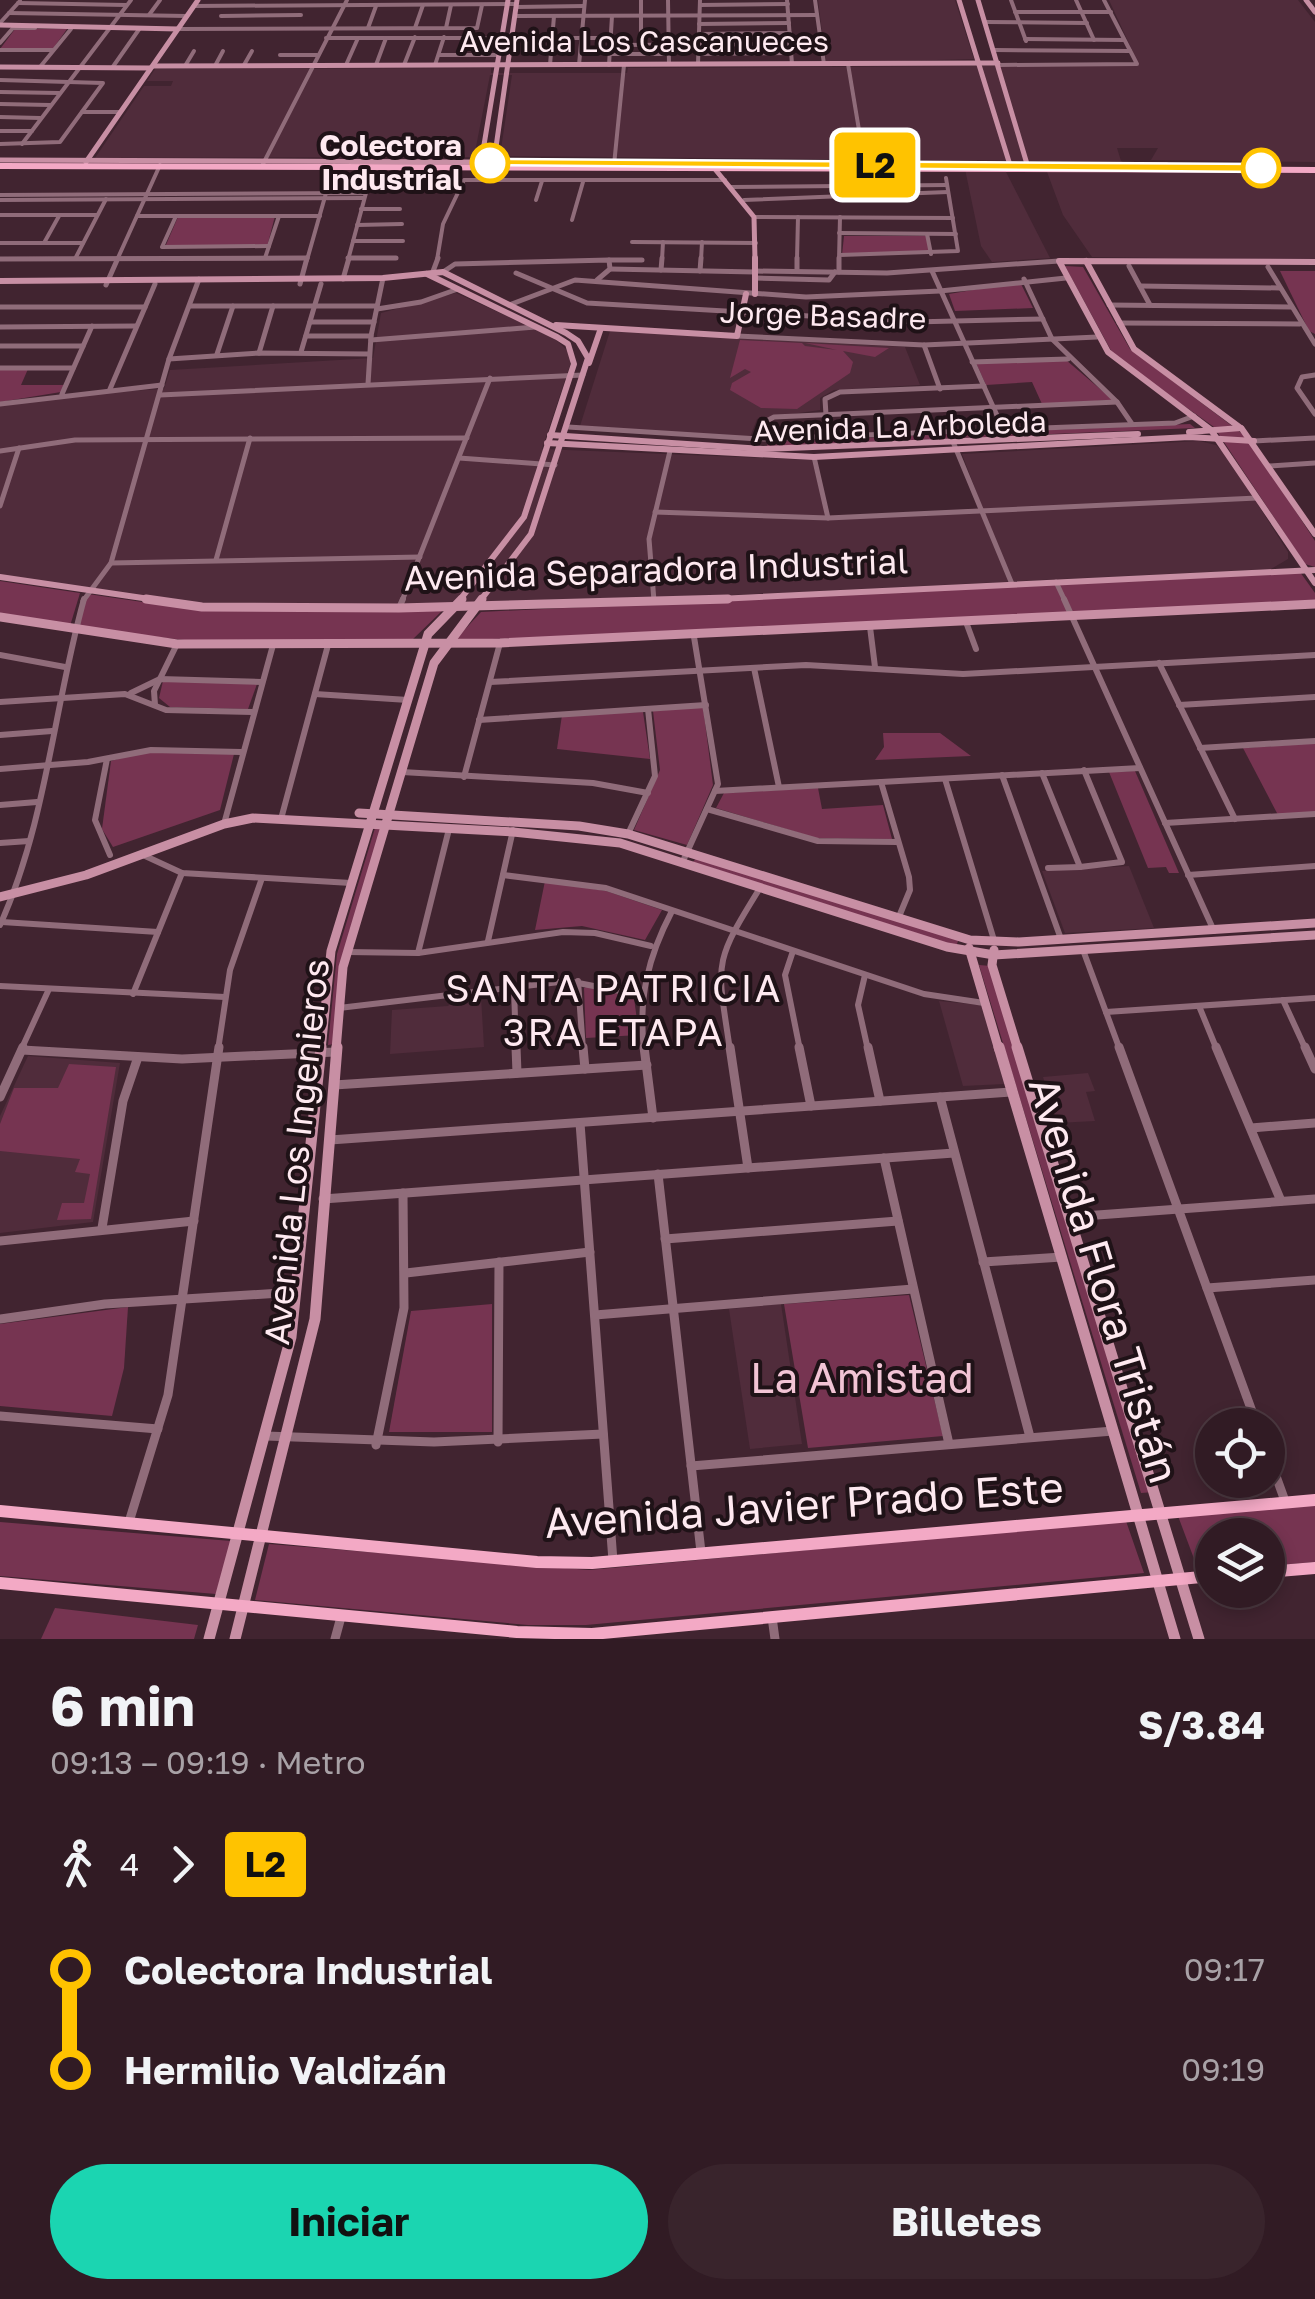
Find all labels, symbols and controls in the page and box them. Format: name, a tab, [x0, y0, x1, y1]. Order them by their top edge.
street label: Avenida Los Cascanueces	[459, 23, 829, 59]
place label: Colectora Industrial	[319, 127, 462, 197]
line badge: L2	[830, 132, 920, 198]
marker: Colectora Industrial	[471, 144, 509, 182]
text: L2	[854, 144, 896, 186]
unlabelled marker	[1242, 149, 1280, 187]
street label: Jorge Basadre	[719, 293, 927, 337]
street label: Avenida La Arboleda	[753, 403, 1047, 449]
street label: Avenida Separadora Industrial	[403, 539, 909, 599]
street label: Avenida Los Ingenieros	[255, 957, 337, 1347]
district label: SANTA PATRICIA 3RA ETAPA	[445, 965, 783, 1054]
street label: Avenida Flora Tristán	[1019, 1071, 1191, 1489]
park label: La Amistad	[750, 1352, 974, 1402]
map controls	[1195, 1408, 1285, 1608]
button: locate	[1195, 1408, 1285, 1498]
street label: Avenida Javier Prado Este	[543, 1461, 1065, 1547]
button: layers	[1195, 1518, 1285, 1608]
text: 6 min	[50, 1672, 195, 1738]
text: S/3.84	[1138, 1702, 1265, 1747]
text: 09:13 – 09:19 · Metro	[50, 1743, 366, 1781]
icon: walk	[50, 1837, 105, 1892]
icon: forward	[155, 1837, 210, 1892]
text: L2	[245, 1843, 286, 1885]
text: 4	[120, 1845, 140, 1883]
text: Colectora Industrial	[124, 1947, 493, 1992]
text: 09:17	[1184, 1950, 1265, 1988]
text: Hermilio Valdizán	[124, 2047, 447, 2092]
text: 09:19	[1181, 2050, 1265, 2088]
button: Iniciar	[50, 2164, 648, 2279]
button: Billetes	[668, 2164, 1265, 2279]

